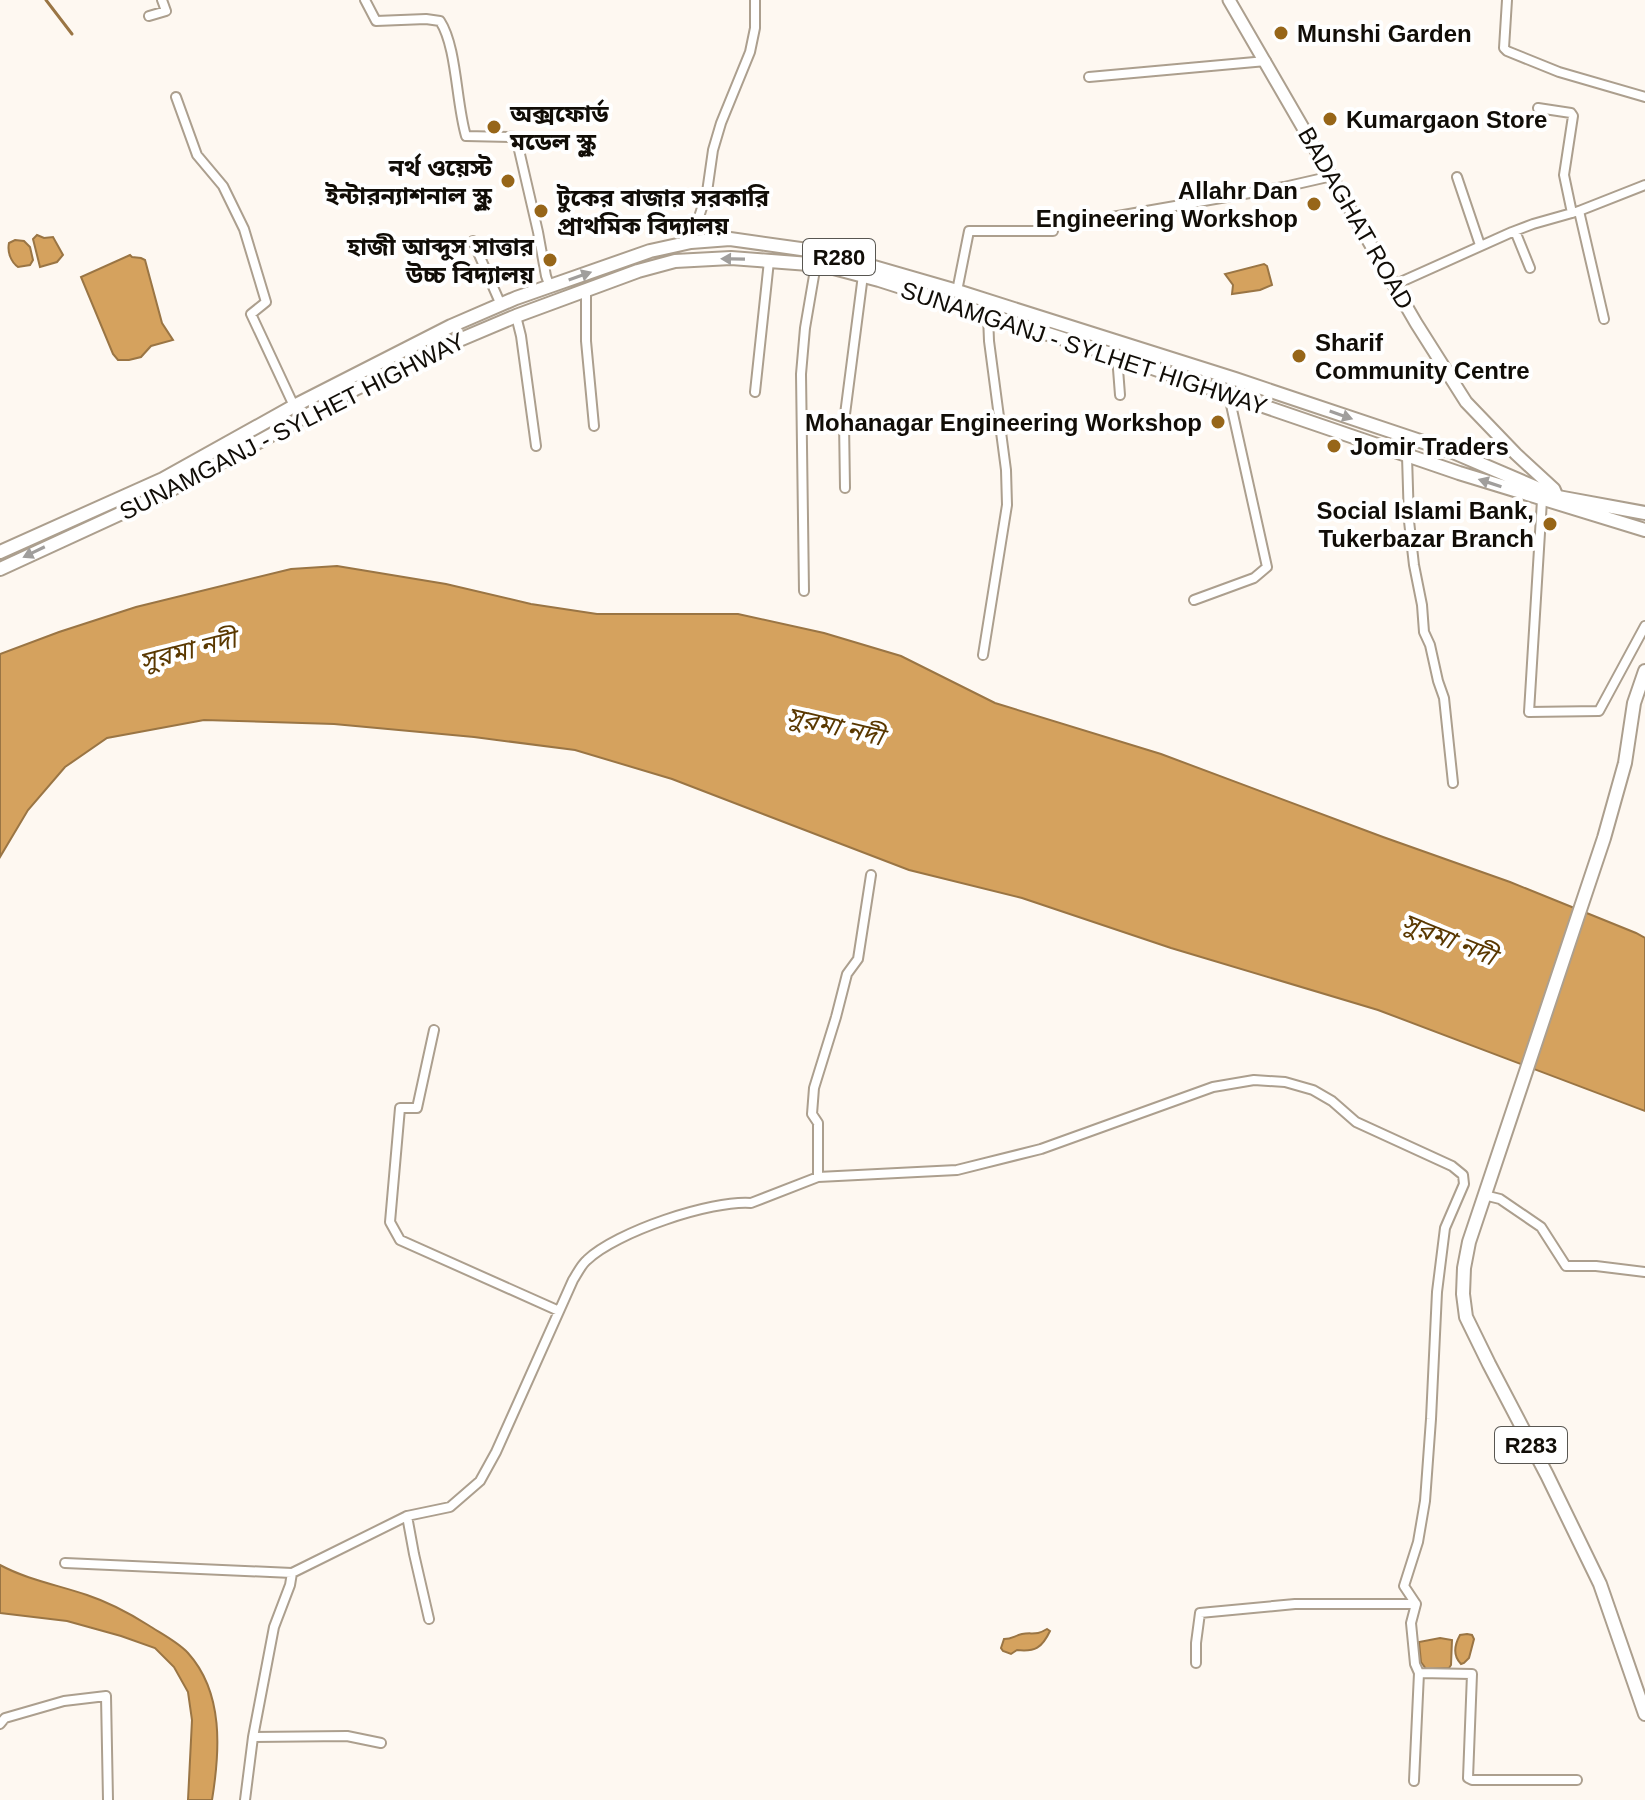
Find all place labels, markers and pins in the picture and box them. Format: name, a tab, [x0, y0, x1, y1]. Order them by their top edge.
place label: Munshi Garden	[1297, 20, 1472, 47]
marker: Munshi Garden	[1272, 24, 1290, 42]
place label: অক্সফোর্ড মডেল স্কুল	[509, 99, 609, 158]
place label: Kumargaon Store	[1346, 106, 1547, 133]
marker: Kumargaon Store	[1321, 110, 1339, 128]
marker: অক্সফোর্ড মডেল স্কুল	[485, 118, 503, 136]
place label: নর্থ ওয়েস্ট ইন্টারন্যাশনাল স্কুল	[324, 153, 493, 212]
marker: নর্থ ওয়েস্ট ইন্টারন্যাশনাল স্কুল	[499, 172, 517, 190]
place label: Allahr Dan Engineering Workshop	[1036, 177, 1298, 232]
place label: টুকের বাজার সরকারি প্রাথমিক বিদ্যালয়	[556, 184, 769, 239]
marker: Allahr Dan Engineering Workshop	[1305, 195, 1323, 213]
marker: টুকের বাজার সরকারি প্রাথমিক বিদ্যালয়	[532, 202, 550, 220]
place label: হাজী আব্দুস সাত্তার উচ্চ বিদ্যালয়	[346, 233, 535, 288]
marker: হাজী আব্দুস সাত্তার উচ্চ বিদ্যালয়	[541, 251, 559, 269]
place label: Sharif Community Centre	[1315, 329, 1530, 384]
marker: Sharif Community Centre	[1290, 347, 1308, 365]
place label: Mohanagar Engineering Workshop	[805, 409, 1202, 436]
marker: Mohanagar Engineering Workshop	[1209, 413, 1227, 431]
place label: Jomir Traders	[1350, 433, 1509, 460]
marker: Jomir Traders	[1325, 437, 1343, 455]
place label: Social Islami Bank, Tukerbazar Branch	[1317, 497, 1534, 552]
marker: Social Islami Bank, Tukerbazar Branch	[1541, 515, 1559, 533]

